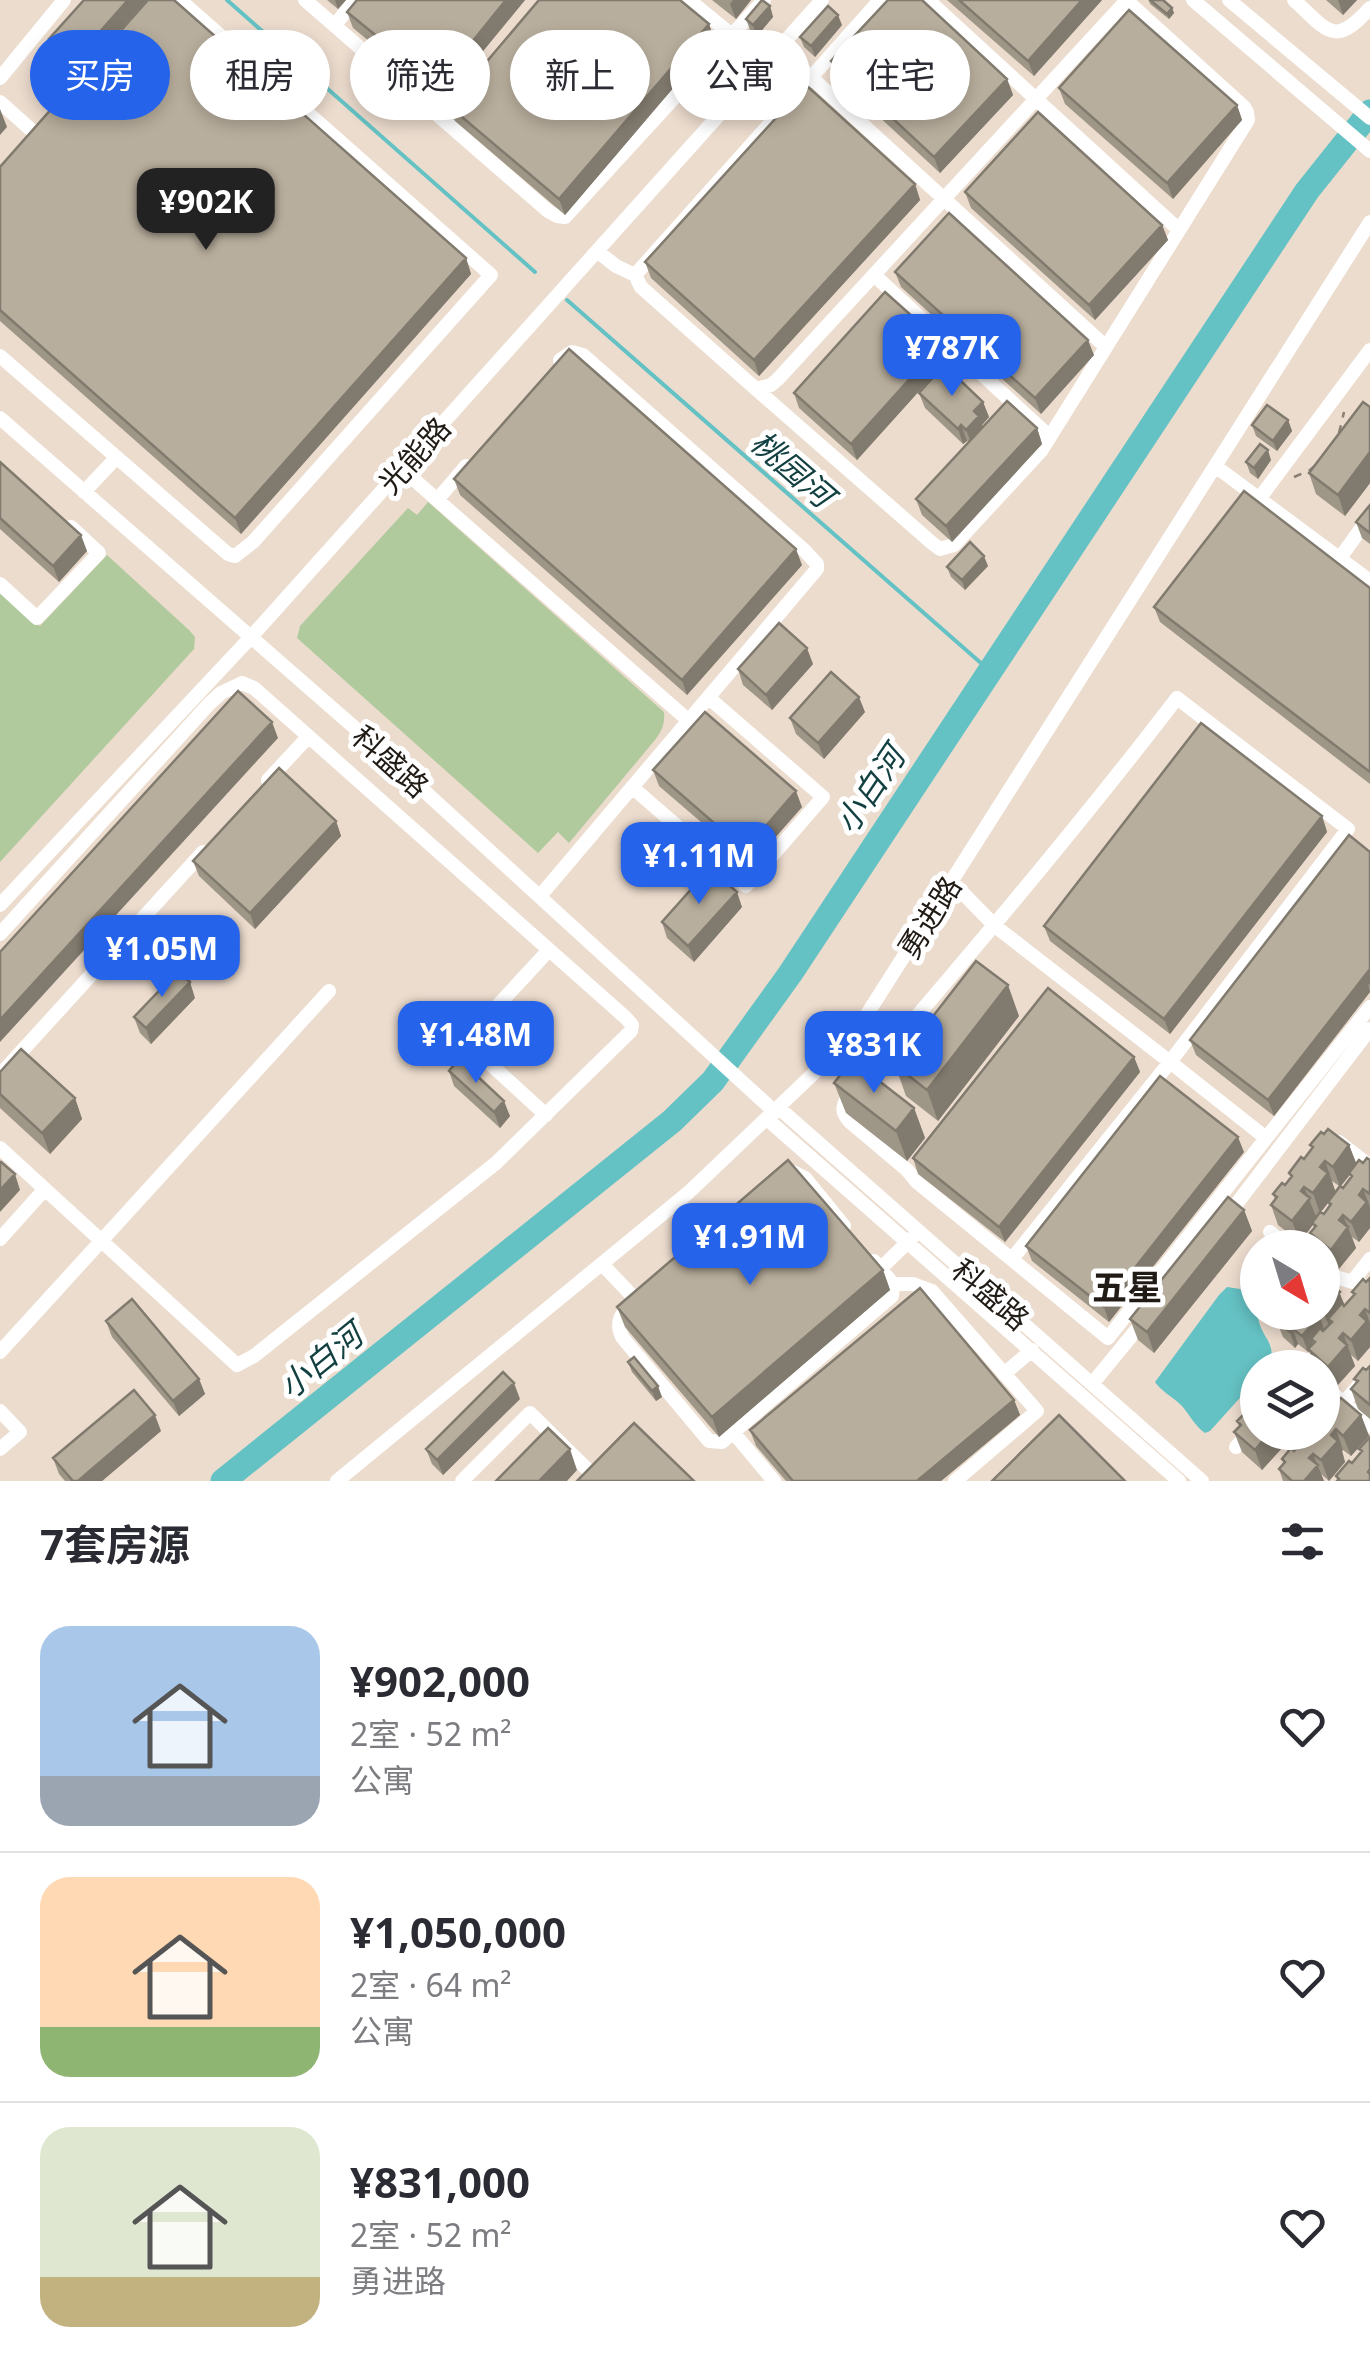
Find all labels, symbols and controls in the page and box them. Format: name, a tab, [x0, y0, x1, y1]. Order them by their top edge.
chip: 买房	[30, 30, 170, 120]
chip: 租房	[190, 30, 330, 120]
chip: 筛选	[350, 30, 490, 120]
chip: 新上	[510, 30, 650, 120]
chip: 公寓	[670, 30, 810, 120]
chip: 住宅	[830, 30, 970, 120]
pin: ¥902K	[136, 168, 276, 253]
text: ¥902K	[159, 179, 253, 222]
pin: ¥787K	[882, 314, 1022, 399]
text: ¥787K	[905, 325, 999, 368]
street label: 光能路	[369, 408, 459, 502]
water label: 桃园河	[743, 420, 848, 520]
street label: 科盛路	[344, 716, 438, 806]
water label: 小白河	[824, 732, 917, 841]
pin: ¥1.11M	[618, 822, 780, 907]
text: ¥1.11M	[643, 833, 755, 876]
street label: 勇进路	[888, 868, 970, 966]
pin: ¥1.05M	[81, 915, 243, 1000]
text: ¥1.05M	[106, 926, 218, 969]
pin: ¥1.48M	[395, 1001, 557, 1086]
pin: ¥831K	[804, 1011, 944, 1096]
text: ¥1.48M	[420, 1012, 532, 1055]
text: ¥831K	[827, 1022, 921, 1065]
pin: ¥1.91M	[669, 1203, 831, 1288]
text: ¥1.91M	[694, 1214, 806, 1257]
north arrow	[1240, 1230, 1340, 1330]
map controls	[1240, 1230, 1340, 1450]
street label: 科盛路	[944, 1249, 1038, 1339]
district label: 五星	[1092, 1263, 1162, 1310]
water label: 小白河	[269, 1309, 375, 1407]
button: layers	[1240, 1350, 1340, 1450]
icon: filters	[1275, 1514, 1330, 1569]
text: 7套房源	[40, 1515, 190, 1572]
text: ¥902,000	[350, 1652, 530, 1709]
icon: home	[120, 1666, 240, 1786]
icon: heart	[1275, 1699, 1330, 1754]
text: 2室 · 52 m²	[350, 1712, 512, 1755]
text: 公寓	[350, 1758, 414, 1801]
text: ¥1,050,000	[350, 1903, 566, 1960]
icon: home	[120, 1917, 240, 2037]
icon: heart	[1275, 1950, 1330, 2005]
text: 2室 · 64 m²	[350, 1963, 512, 2006]
text: 公寓	[350, 2009, 414, 2052]
text: ¥831,000	[350, 2153, 530, 2210]
icon: home	[120, 2167, 240, 2287]
icon: heart	[1275, 2200, 1330, 2255]
text: 2室 · 52 m²	[350, 2213, 512, 2256]
text: 勇进路	[350, 2259, 446, 2302]

